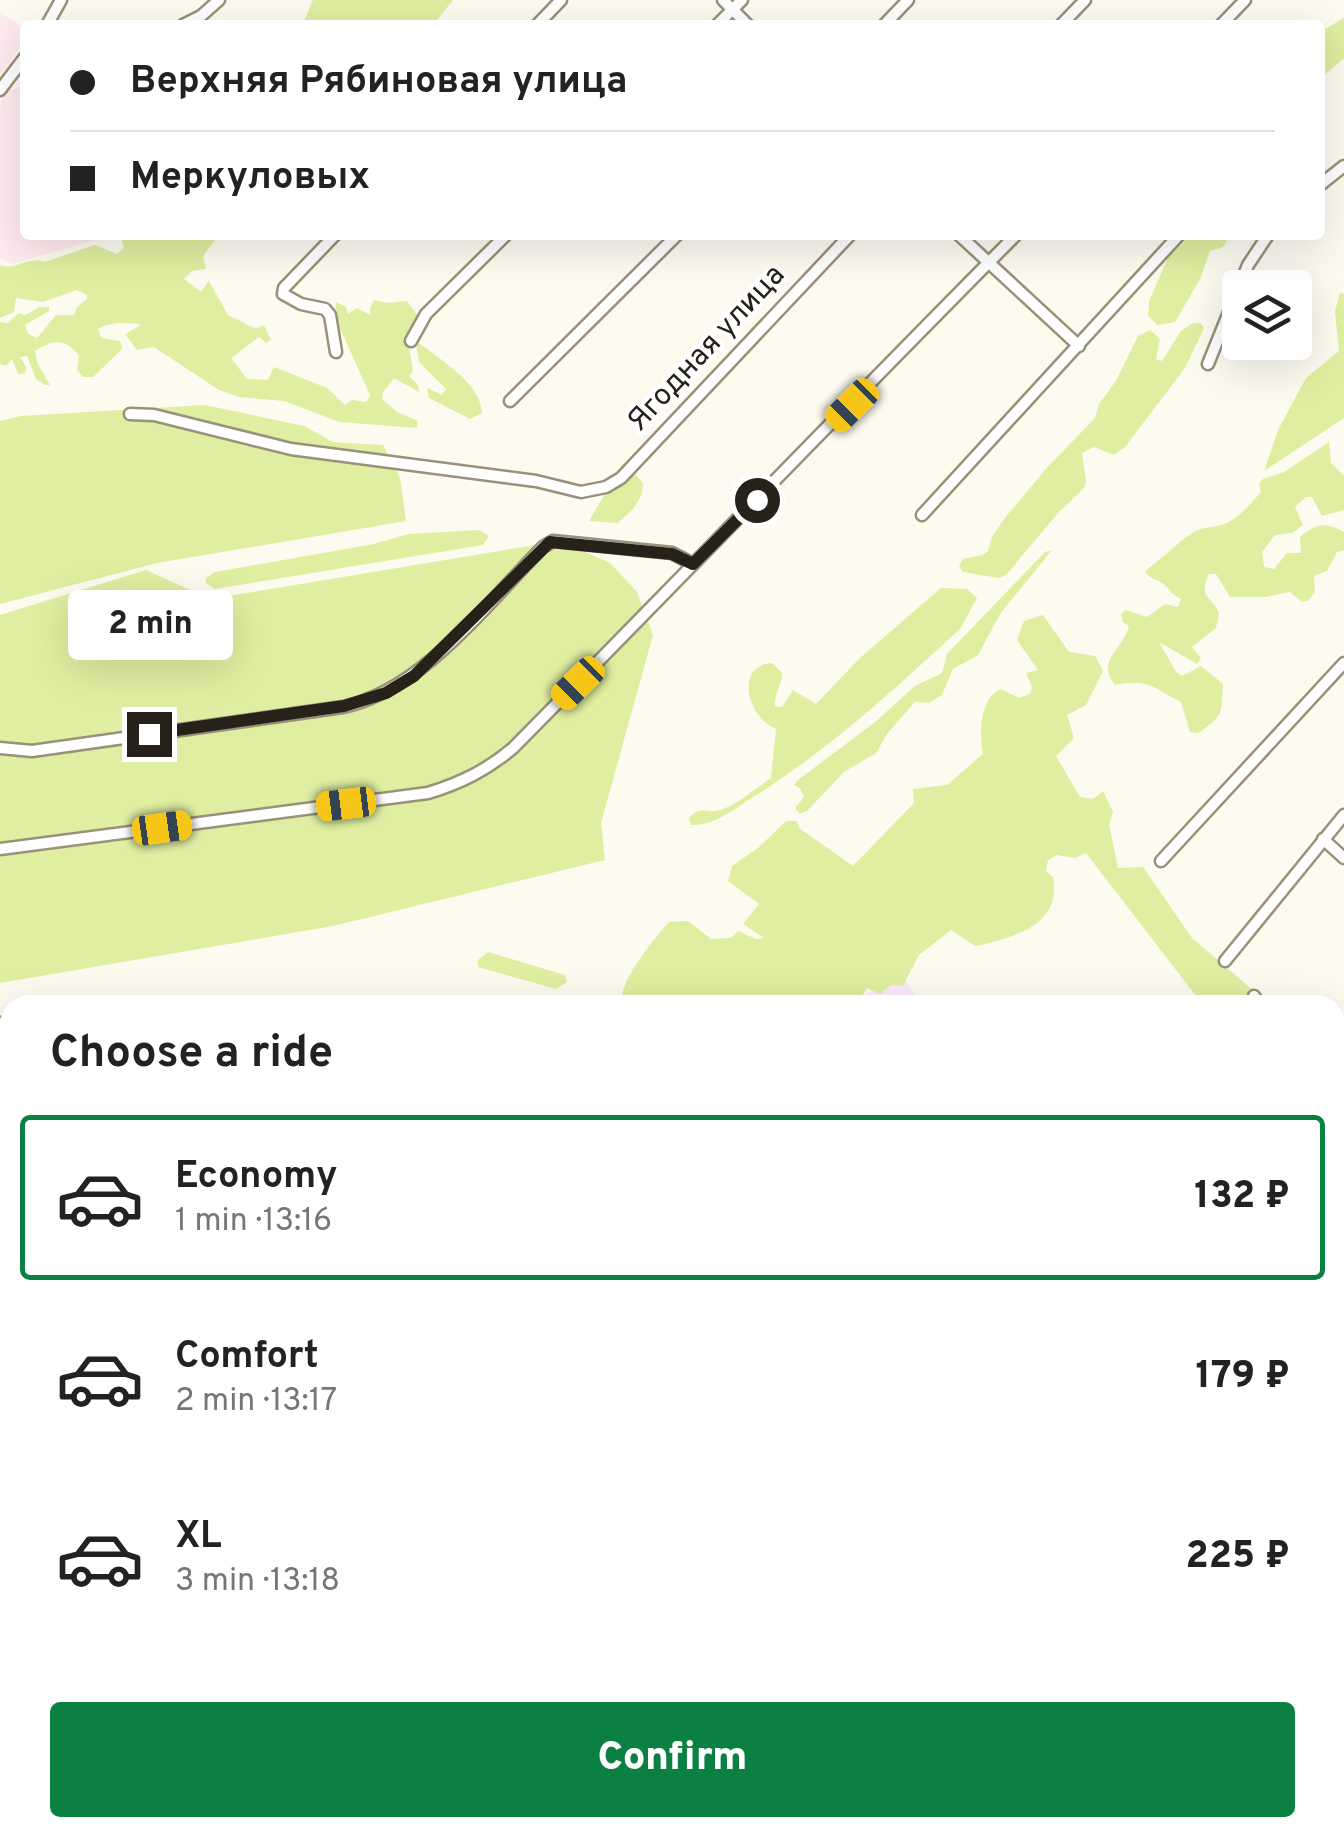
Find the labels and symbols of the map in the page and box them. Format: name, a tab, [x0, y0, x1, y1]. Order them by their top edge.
street label: Ягодная улица	[620, 258, 794, 440]
car	[820, 373, 884, 437]
route start	[735, 478, 780, 523]
callout: 2 min	[66, 589, 232, 659]
car	[546, 651, 610, 715]
route end	[127, 712, 172, 757]
car	[314, 785, 378, 823]
car	[130, 809, 194, 847]

